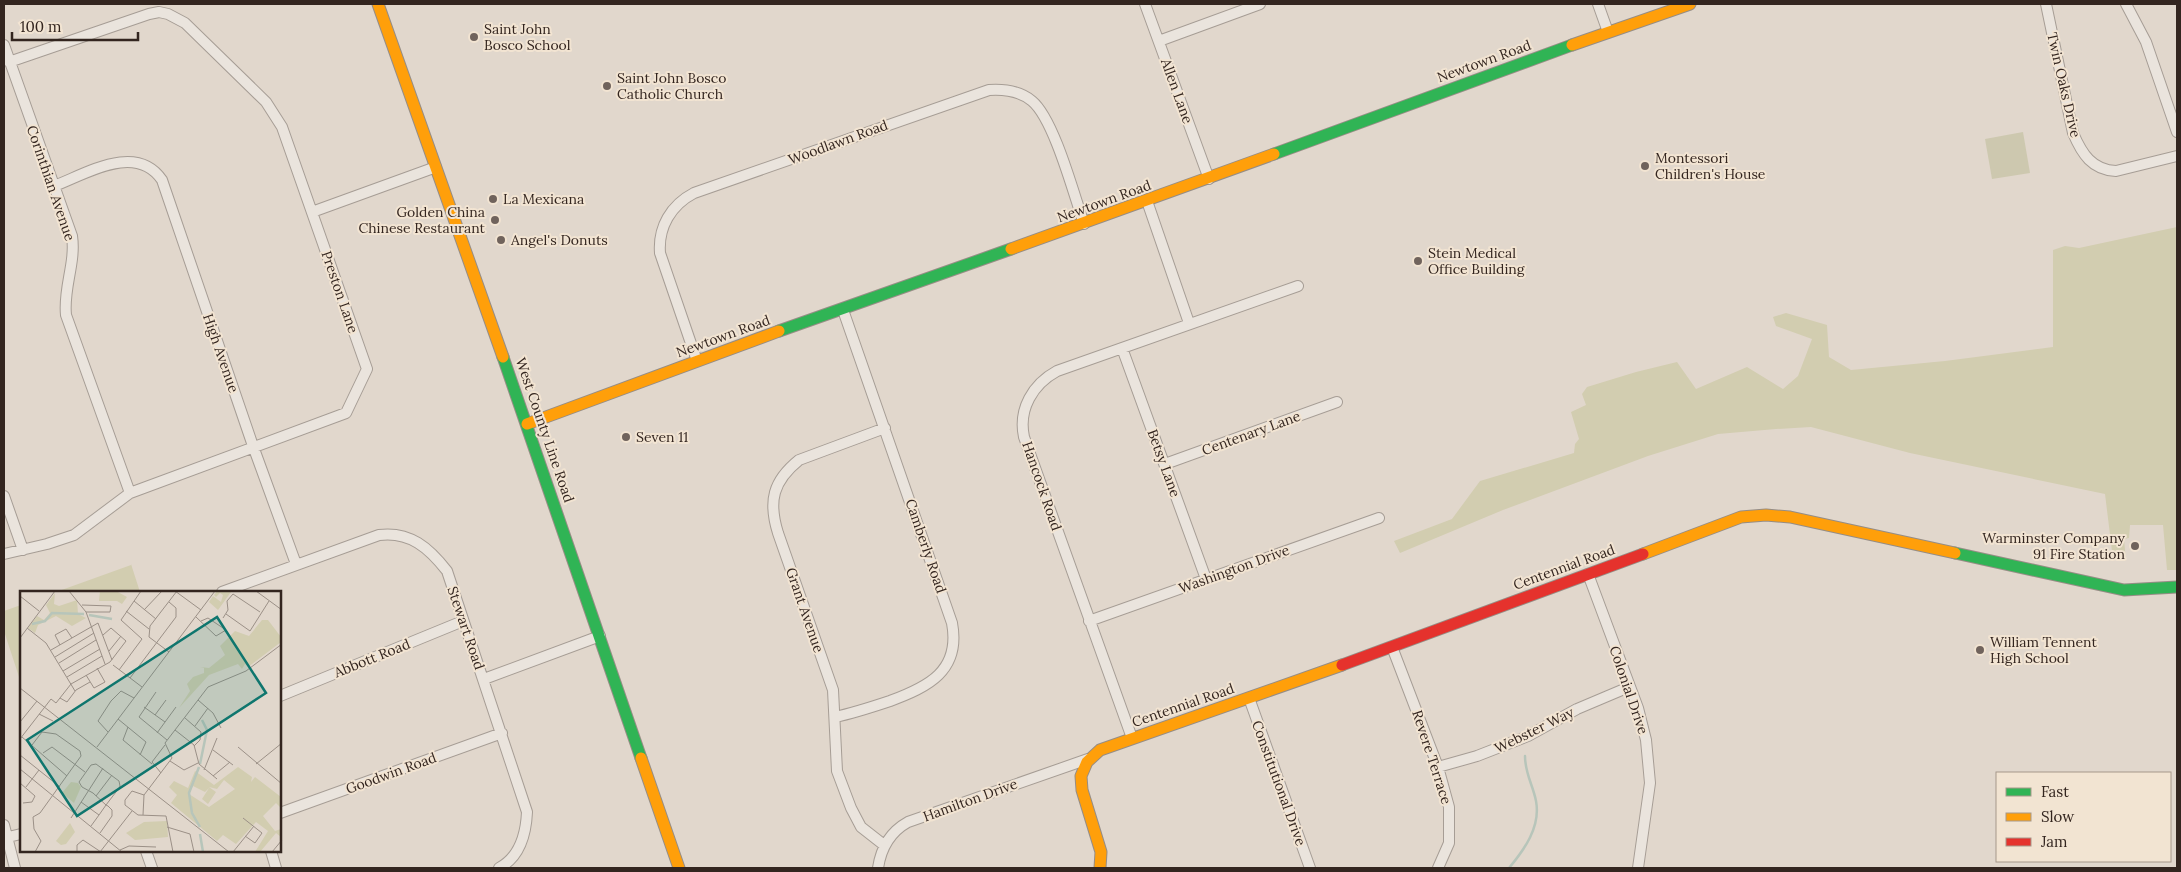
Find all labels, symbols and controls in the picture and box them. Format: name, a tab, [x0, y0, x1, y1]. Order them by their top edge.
scale bar	[12, 10, 139, 42]
text: 100 m	[20, 17, 61, 36]
place label: Saint John Bosco School	[484, 20, 571, 54]
marker: Saint John Bosco School	[468, 31, 480, 43]
street label: Twin Oaks Drive	[2043, 31, 2085, 140]
street label: Newtown Road	[1435, 36, 1533, 86]
street label: Allen Lane	[1157, 55, 1197, 126]
place label: Saint John Bosco Catholic Church	[617, 69, 726, 103]
marker: Saint John Bosco Catholic Church	[601, 80, 613, 92]
street label: Woodlawn Road	[786, 116, 890, 168]
street label: Corinthian Avenue	[23, 123, 79, 244]
place label: Montessori Children's House	[1655, 149, 1766, 183]
marker: Montessori Children's House	[1639, 160, 1651, 172]
street label: Newtown Road	[1055, 176, 1153, 226]
place label: La Mexicana	[503, 190, 584, 208]
marker: La Mexicana	[487, 193, 499, 205]
place label: Golden China Chinese Restaurant	[358, 203, 486, 237]
marker: Golden China Chinese Restaurant	[489, 214, 501, 226]
place label: Angel's Donuts	[510, 231, 608, 249]
marker: Angel's Donuts	[495, 234, 507, 246]
place label: Stein Medical Office Building	[1428, 244, 1525, 278]
street label: Preston Lane	[317, 248, 363, 336]
marker: Stein Medical Office Building	[1412, 255, 1424, 267]
street label: High Avenue	[199, 311, 243, 395]
street label: Newtown Road	[674, 311, 772, 361]
street label: West County Line Road	[512, 355, 578, 505]
street label: Centenary Lane	[1199, 407, 1303, 459]
street label: Betsy Lane	[1143, 427, 1185, 500]
place label: Seven 11	[636, 428, 688, 446]
marker: Seven 11	[620, 431, 632, 443]
street label: Hancock Road	[1018, 439, 1066, 533]
street label: Camberly Road	[901, 496, 951, 596]
place label: Warminster Company 91 Fire Station	[1982, 529, 2126, 563]
street label: Washington Drive	[1176, 540, 1292, 597]
street label: Centennial Road	[1511, 540, 1617, 594]
marker: Warminster Company 91 Fire Station	[2129, 540, 2141, 552]
street label: Grant Avenue	[782, 565, 828, 655]
street label: Stewart Road	[443, 584, 489, 672]
inset map	[20, 591, 281, 852]
place label: William Tennent High School	[1990, 633, 2097, 667]
street label: Abbott Road	[330, 635, 413, 682]
street label: Colonial Drive	[1605, 644, 1653, 737]
marker: William Tennent High School	[1974, 644, 1986, 656]
street label: Centennial Road	[1130, 679, 1236, 731]
street label: Webster Way	[1491, 703, 1577, 757]
street label: Revere Terrace	[1408, 708, 1456, 807]
street label: Constitutional Drive	[1248, 718, 1310, 849]
street label: Goodwin Road	[343, 748, 439, 798]
legend	[1996, 772, 2171, 862]
street label: Hamilton Drive	[920, 774, 1020, 825]
text: Fast	[2041, 782, 2069, 801]
text: Slow	[2041, 807, 2074, 826]
text: Jam	[2040, 832, 2068, 851]

